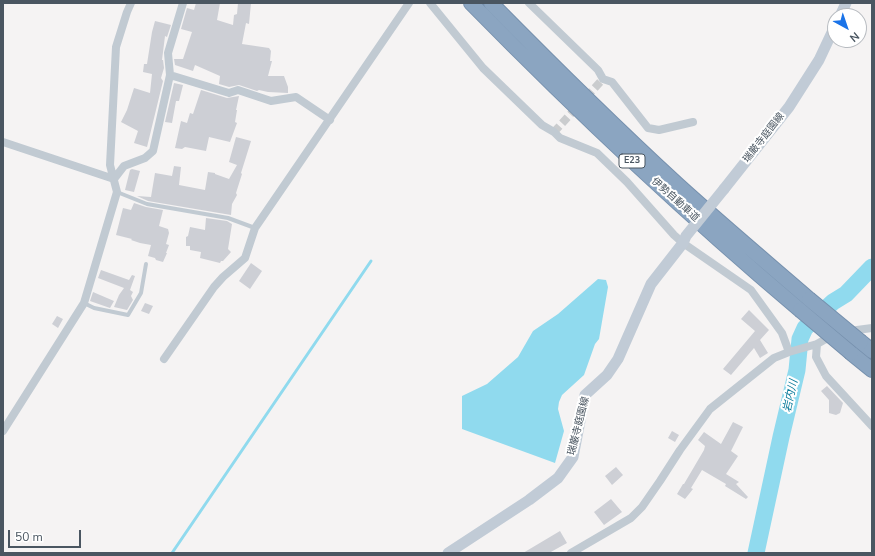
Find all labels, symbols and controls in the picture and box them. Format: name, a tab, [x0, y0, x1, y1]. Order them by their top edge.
north arrow	[827, 8, 867, 48]
text: N	[846, 28, 862, 45]
street label: 瑞厳寺庭園線	[741, 111, 787, 165]
road number: E23	[619, 154, 645, 168]
street label: 伊勢自動車道	[649, 175, 701, 225]
water label: 岩内川	[781, 378, 801, 414]
street label: 瑞巌寺庭園線	[566, 395, 592, 457]
scale bar	[10, 522, 83, 548]
text: 50 m	[15, 529, 43, 545]

